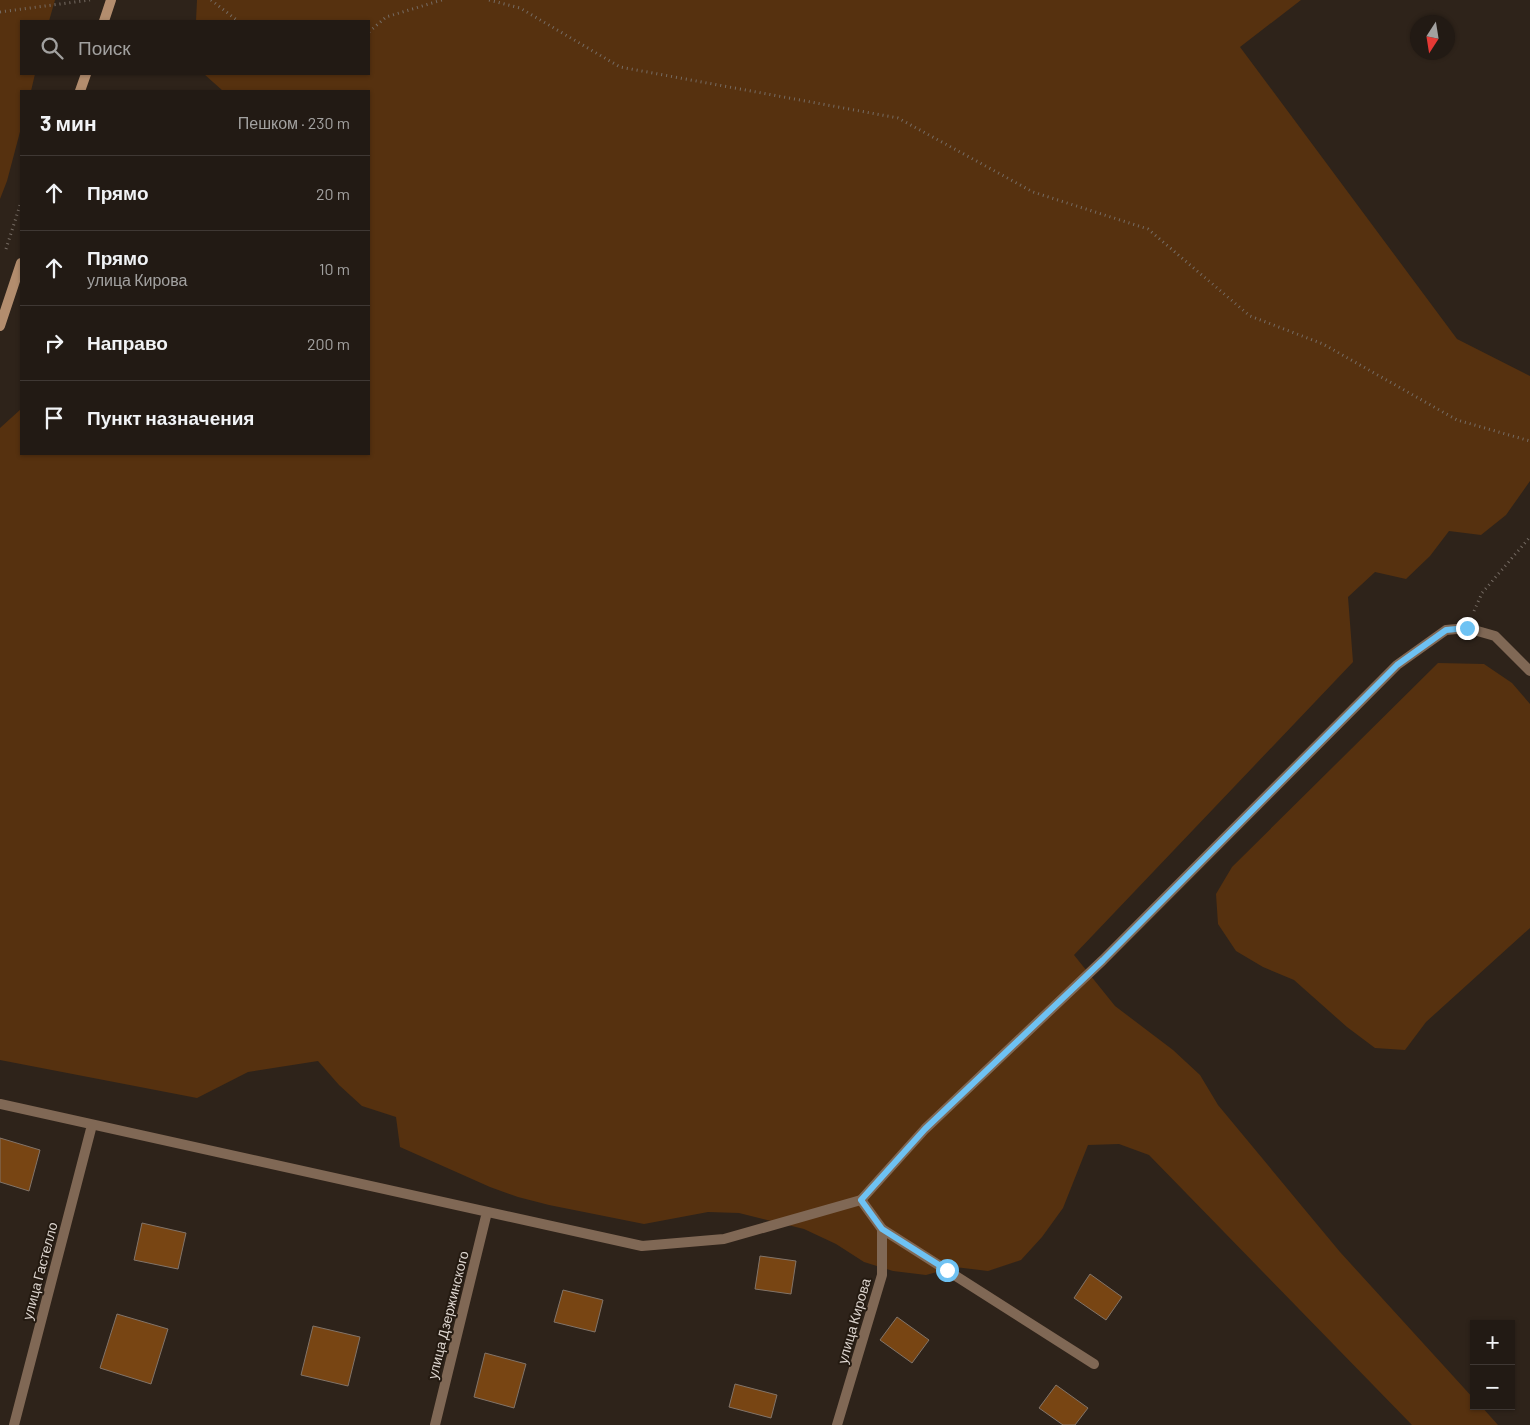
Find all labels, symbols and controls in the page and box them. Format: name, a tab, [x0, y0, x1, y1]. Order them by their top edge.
north arrow	[1410, 15, 1455, 60]
search box	[20, 20, 370, 75]
icon: search	[38, 34, 66, 62]
text: Поиск	[78, 36, 131, 59]
text: 3 мин	[40, 110, 97, 135]
text: Пешком · 230 m	[238, 113, 350, 132]
icon: ahead	[40, 179, 68, 207]
text: Прямо	[87, 181, 149, 204]
text: 20 m	[316, 184, 350, 203]
text: Прямо	[87, 246, 149, 269]
icon: ahead	[40, 254, 68, 282]
text: 10 m	[319, 259, 350, 278]
text: улица Кирова	[87, 270, 187, 289]
icon: right	[40, 329, 68, 357]
text: Направо	[87, 331, 168, 354]
text: 200 m	[307, 334, 350, 353]
icon: arrive	[40, 404, 68, 432]
text: Пункт назначения	[87, 406, 254, 429]
route end	[1456, 617, 1479, 640]
street label: улица Гастелло	[18, 1220, 61, 1322]
street label: улица Дзержинского	[423, 1249, 472, 1381]
route start	[936, 1259, 959, 1282]
street label: улица Кирова	[833, 1276, 874, 1365]
map controls	[1470, 1320, 1515, 1410]
button: +	[1470, 1320, 1515, 1365]
button: −	[1470, 1365, 1515, 1410]

